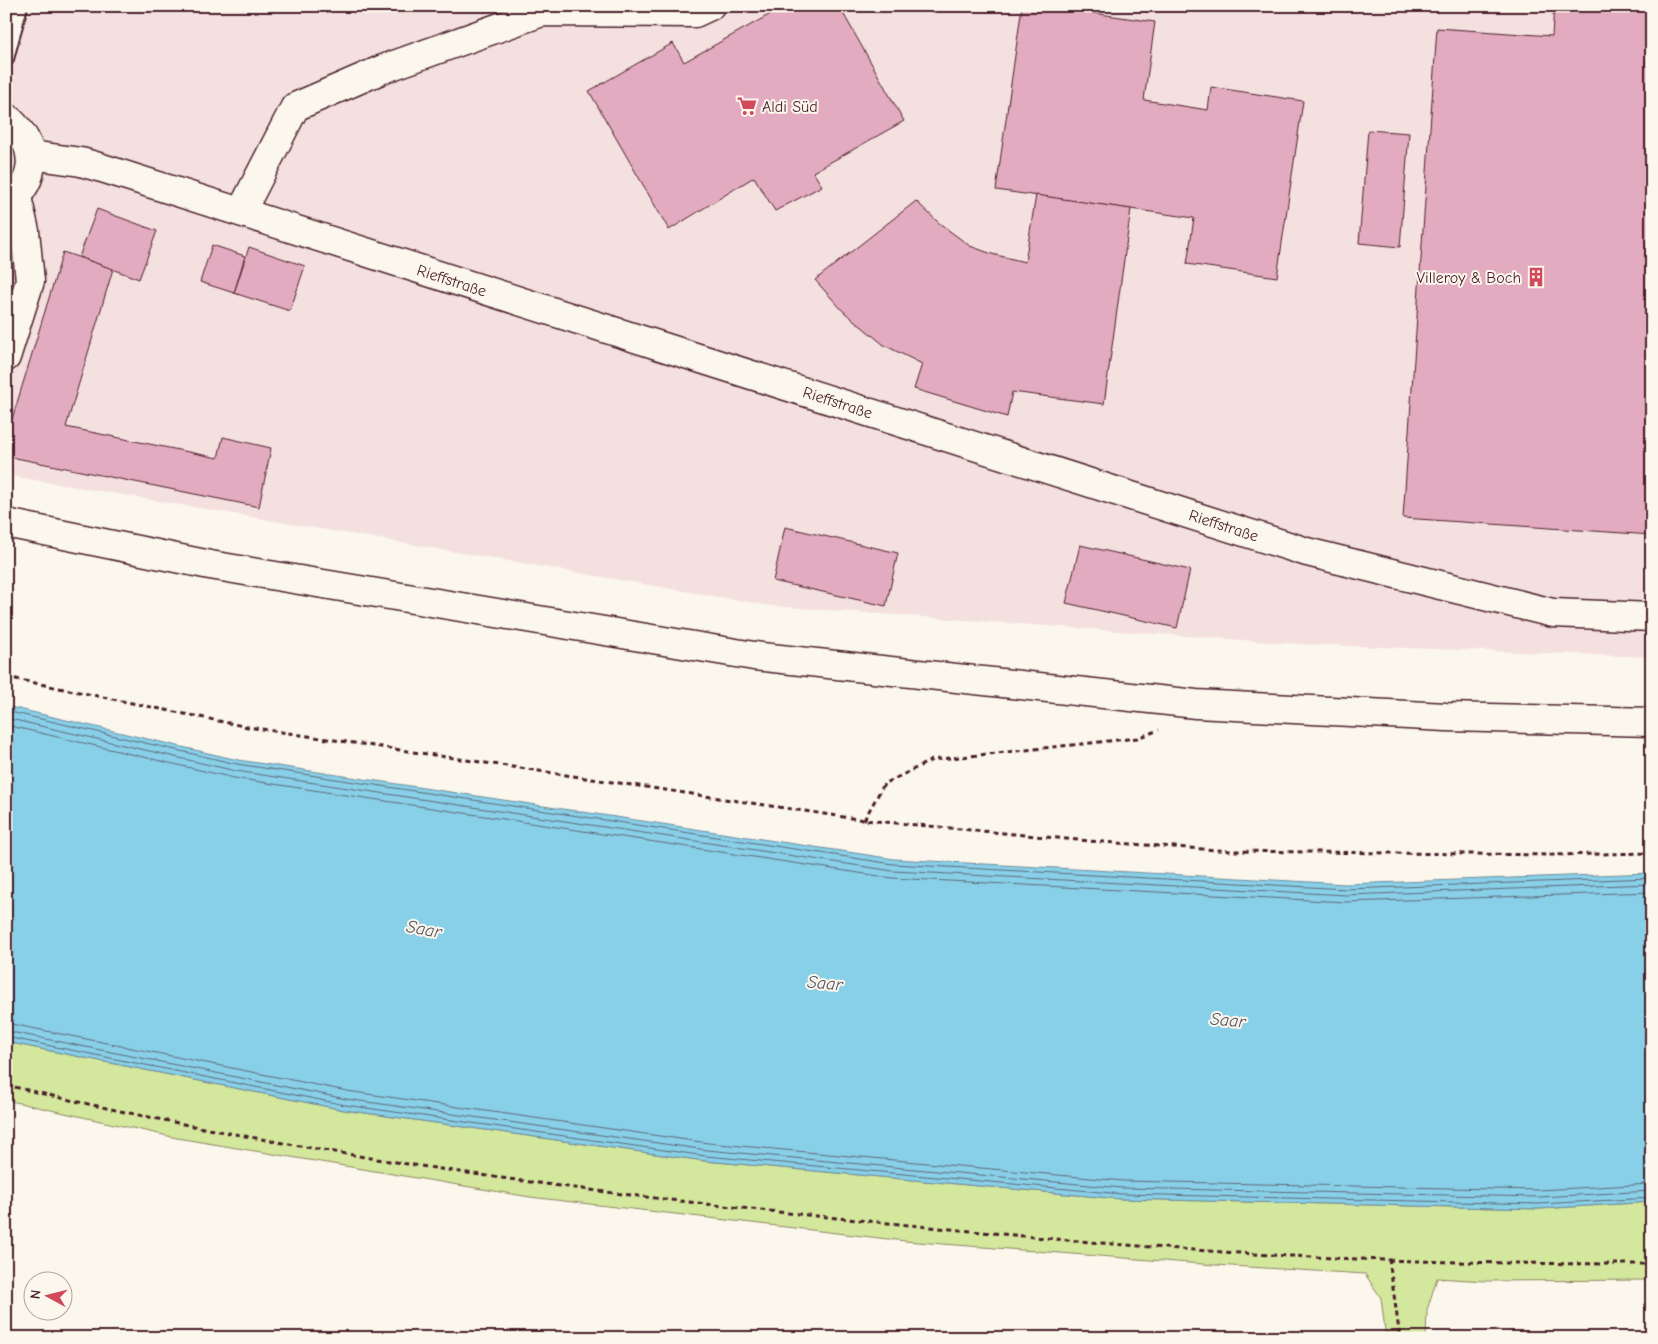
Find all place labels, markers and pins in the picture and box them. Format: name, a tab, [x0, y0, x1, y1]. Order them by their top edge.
supermarket icon: Aldi Süd	[736, 95, 758, 117]
place label: Aldi Süd	[762, 98, 818, 116]
building icon: Villeroy & Boch	[1525, 266, 1547, 288]
place label: Villeroy & Boch	[1416, 269, 1521, 287]

